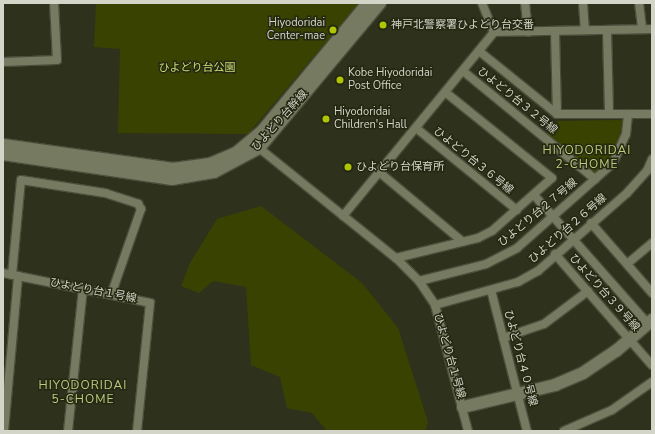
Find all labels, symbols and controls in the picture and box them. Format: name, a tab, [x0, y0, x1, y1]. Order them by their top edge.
place label: Hiyodoridai Center-mae	[267, 17, 325, 43]
place label: 神戸北警察署ひよどり台交番	[391, 18, 534, 32]
marker: 神戸北警察署ひよどり台交番	[378, 20, 388, 30]
marker: Hiyodoridai Center-mae	[328, 25, 338, 35]
park label: ひよどり台公園	[159, 61, 235, 75]
street label: ひよどり台３２号線	[474, 65, 560, 137]
place label: Kobe Hiyodoridai Post Office	[348, 67, 432, 93]
marker: Kobe Hiyodoridai Post Office	[335, 75, 345, 85]
street label: ひよどり台幹線	[249, 88, 311, 154]
place label: Hiyodoridai Children's Hall	[334, 106, 407, 132]
marker: Hiyodoridai Children's Hall	[321, 114, 331, 124]
street label: ひよどり台３６号線	[430, 125, 516, 197]
district label: HIYODORIDAI 2-CHOME	[543, 144, 631, 172]
place label: ひよどり台保育所	[356, 160, 444, 174]
marker: ひよどり台保育所	[343, 162, 353, 172]
street label: ひよどり台２７号線	[496, 176, 580, 250]
street label: ひよどり台２６号線	[526, 192, 610, 266]
street label: ひよどり台３９号線	[566, 252, 642, 334]
street label: ひよどり台１号線	[49, 276, 137, 306]
street label: ひよどり台４０号線	[501, 308, 539, 408]
street label: ひよどり台１号線	[431, 312, 467, 400]
district label: HIYODORIDAI 5-CHOME	[39, 379, 127, 407]

